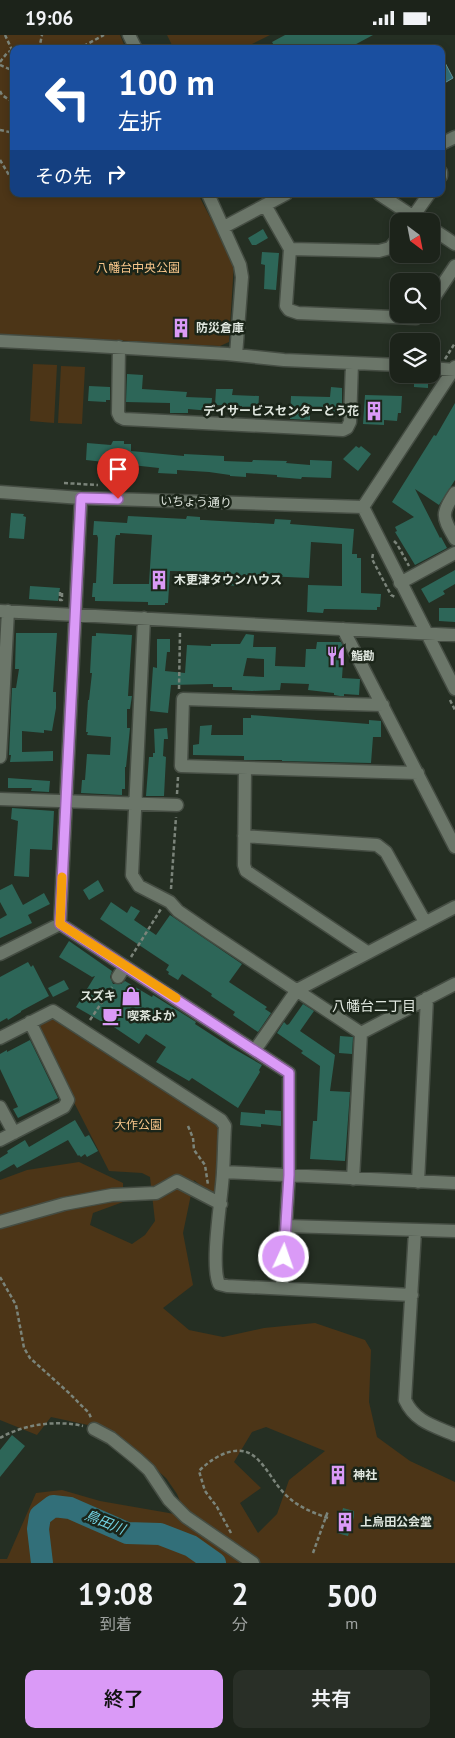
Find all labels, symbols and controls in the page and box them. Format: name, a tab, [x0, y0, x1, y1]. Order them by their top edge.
text: 19:06	[25, 6, 73, 30]
text: 100 m	[118, 59, 215, 105]
icon: left	[35, 65, 100, 130]
text: 左折	[118, 107, 162, 135]
icon: right	[102, 160, 130, 188]
text: その先	[35, 164, 92, 188]
north arrow	[390, 213, 440, 263]
map controls	[390, 213, 440, 383]
park label: 八幡台中央公園	[96, 260, 180, 275]
button: search	[390, 273, 440, 323]
building icon: 防災倉庫	[170, 317, 192, 339]
place label: 防災倉庫	[196, 320, 244, 335]
button: layers	[390, 333, 440, 383]
building icon: デイサービスセンターとう花	[363, 400, 385, 422]
place label: デイサービスセンターとう花	[203, 403, 359, 418]
pin	[97, 448, 139, 499]
icon: arrive	[104, 455, 132, 483]
street label: いちょう通り	[160, 493, 232, 510]
building icon: 木更津タウンハウス	[148, 569, 170, 591]
place label: 木更津タウンハウス	[174, 572, 282, 587]
restaurant icon: 鮨勘	[325, 645, 347, 667]
place label: 鮨勘	[351, 648, 375, 663]
shop icon: スズキ	[120, 985, 142, 1007]
place label: スズキ	[80, 988, 116, 1003]
district label: 八幡台二丁目	[332, 997, 416, 1015]
cafe icon: 喫茶よか	[101, 1005, 123, 1027]
place label: 喫茶よか	[127, 1008, 175, 1023]
park label: 大作公園	[114, 1117, 162, 1132]
position arrow	[257, 1230, 309, 1282]
building icon: 神社	[327, 1464, 349, 1486]
place label: 神社	[353, 1467, 377, 1482]
water label: 鳥田川	[82, 1506, 130, 1539]
building icon: 上烏田公会堂	[334, 1511, 356, 1533]
place label: 上烏田公会堂	[360, 1514, 432, 1529]
text: 19:08	[78, 1574, 154, 1613]
text: 2	[232, 1574, 249, 1613]
text: 500	[326, 1576, 377, 1615]
text: m	[345, 1613, 358, 1633]
text: 到着	[100, 1614, 132, 1634]
text: 分	[232, 1614, 248, 1634]
button: 終了	[25, 1670, 223, 1728]
button: 共有	[233, 1670, 430, 1728]

